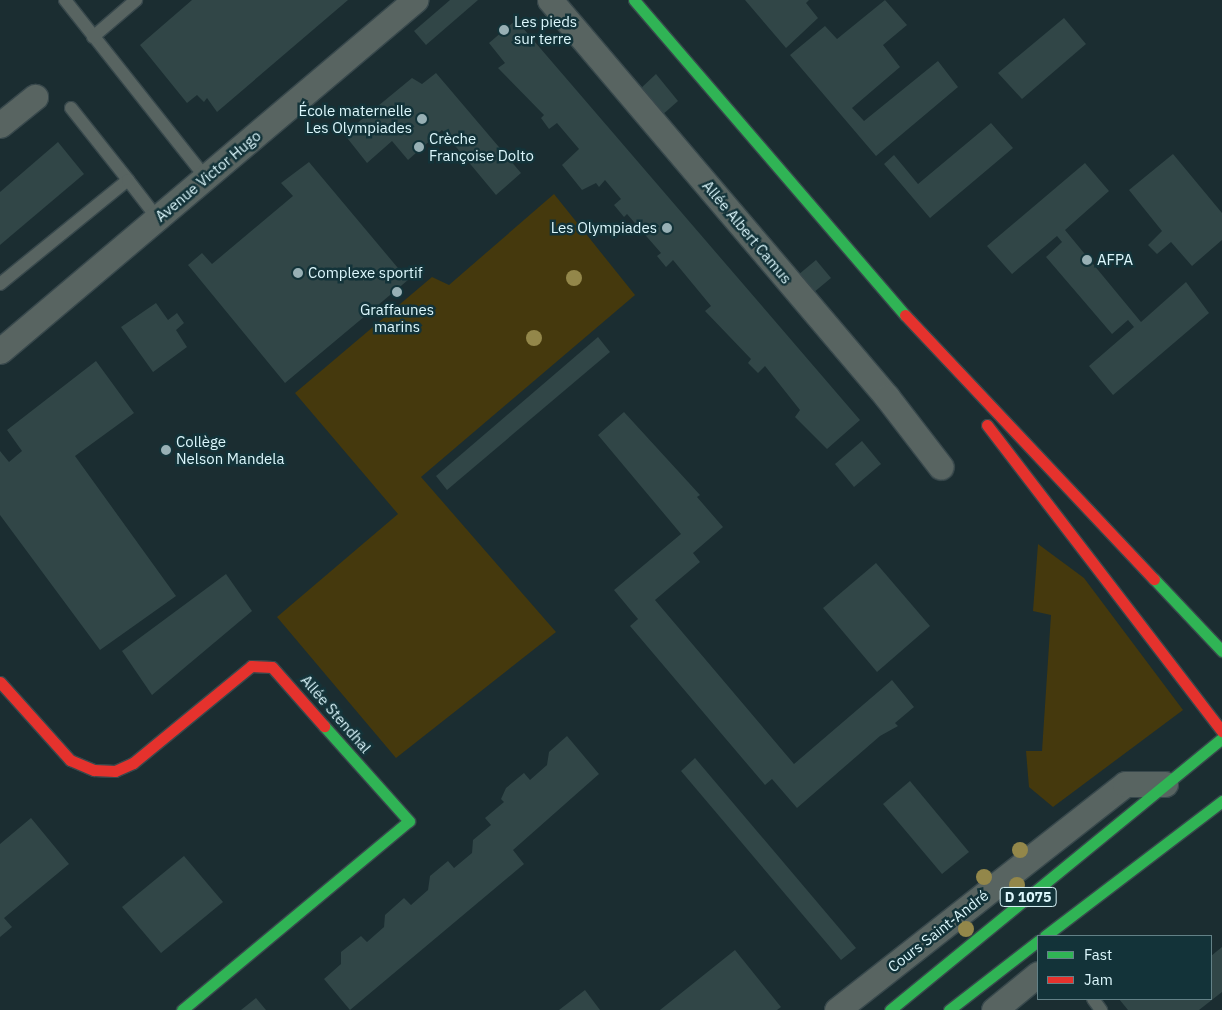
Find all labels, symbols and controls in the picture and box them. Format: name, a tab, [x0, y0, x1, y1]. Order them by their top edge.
place label: Les pieds sur terre	[514, 12, 577, 47]
marker: Les pieds sur terre	[498, 24, 510, 36]
place label: École maternelle Les Olympiades	[299, 101, 412, 136]
marker: École maternelle Les Olympiades	[416, 113, 428, 125]
street label: Avenue Victor Hugo	[152, 127, 264, 225]
place label: Crèche Françoise Dolto	[429, 129, 534, 164]
marker: Crèche Françoise Dolto	[413, 141, 425, 153]
street label: Allée Albert Camus	[699, 177, 795, 287]
place label: Les Olympiades	[551, 219, 657, 237]
marker: Les Olympiades	[661, 222, 673, 234]
place label: AFPA	[1097, 251, 1133, 269]
marker: AFPA	[1081, 254, 1093, 266]
place label: Complexe sportif	[308, 264, 423, 282]
marker: Complexe sportif	[292, 267, 304, 279]
marker: Graffaunes marins	[391, 286, 403, 298]
place label: Graffaunes marins	[360, 300, 434, 335]
place label: Collège Nelson Mandela	[176, 432, 284, 467]
marker: Collège Nelson Mandela	[160, 444, 172, 456]
street label: Allée Stendhal	[297, 671, 375, 757]
street label: Cours Saint-André	[884, 886, 992, 976]
road number: D 1075	[999, 886, 1057, 909]
legend	[1037, 935, 1212, 1000]
text: Fast	[1084, 945, 1112, 964]
text: Jam	[1084, 970, 1113, 989]

